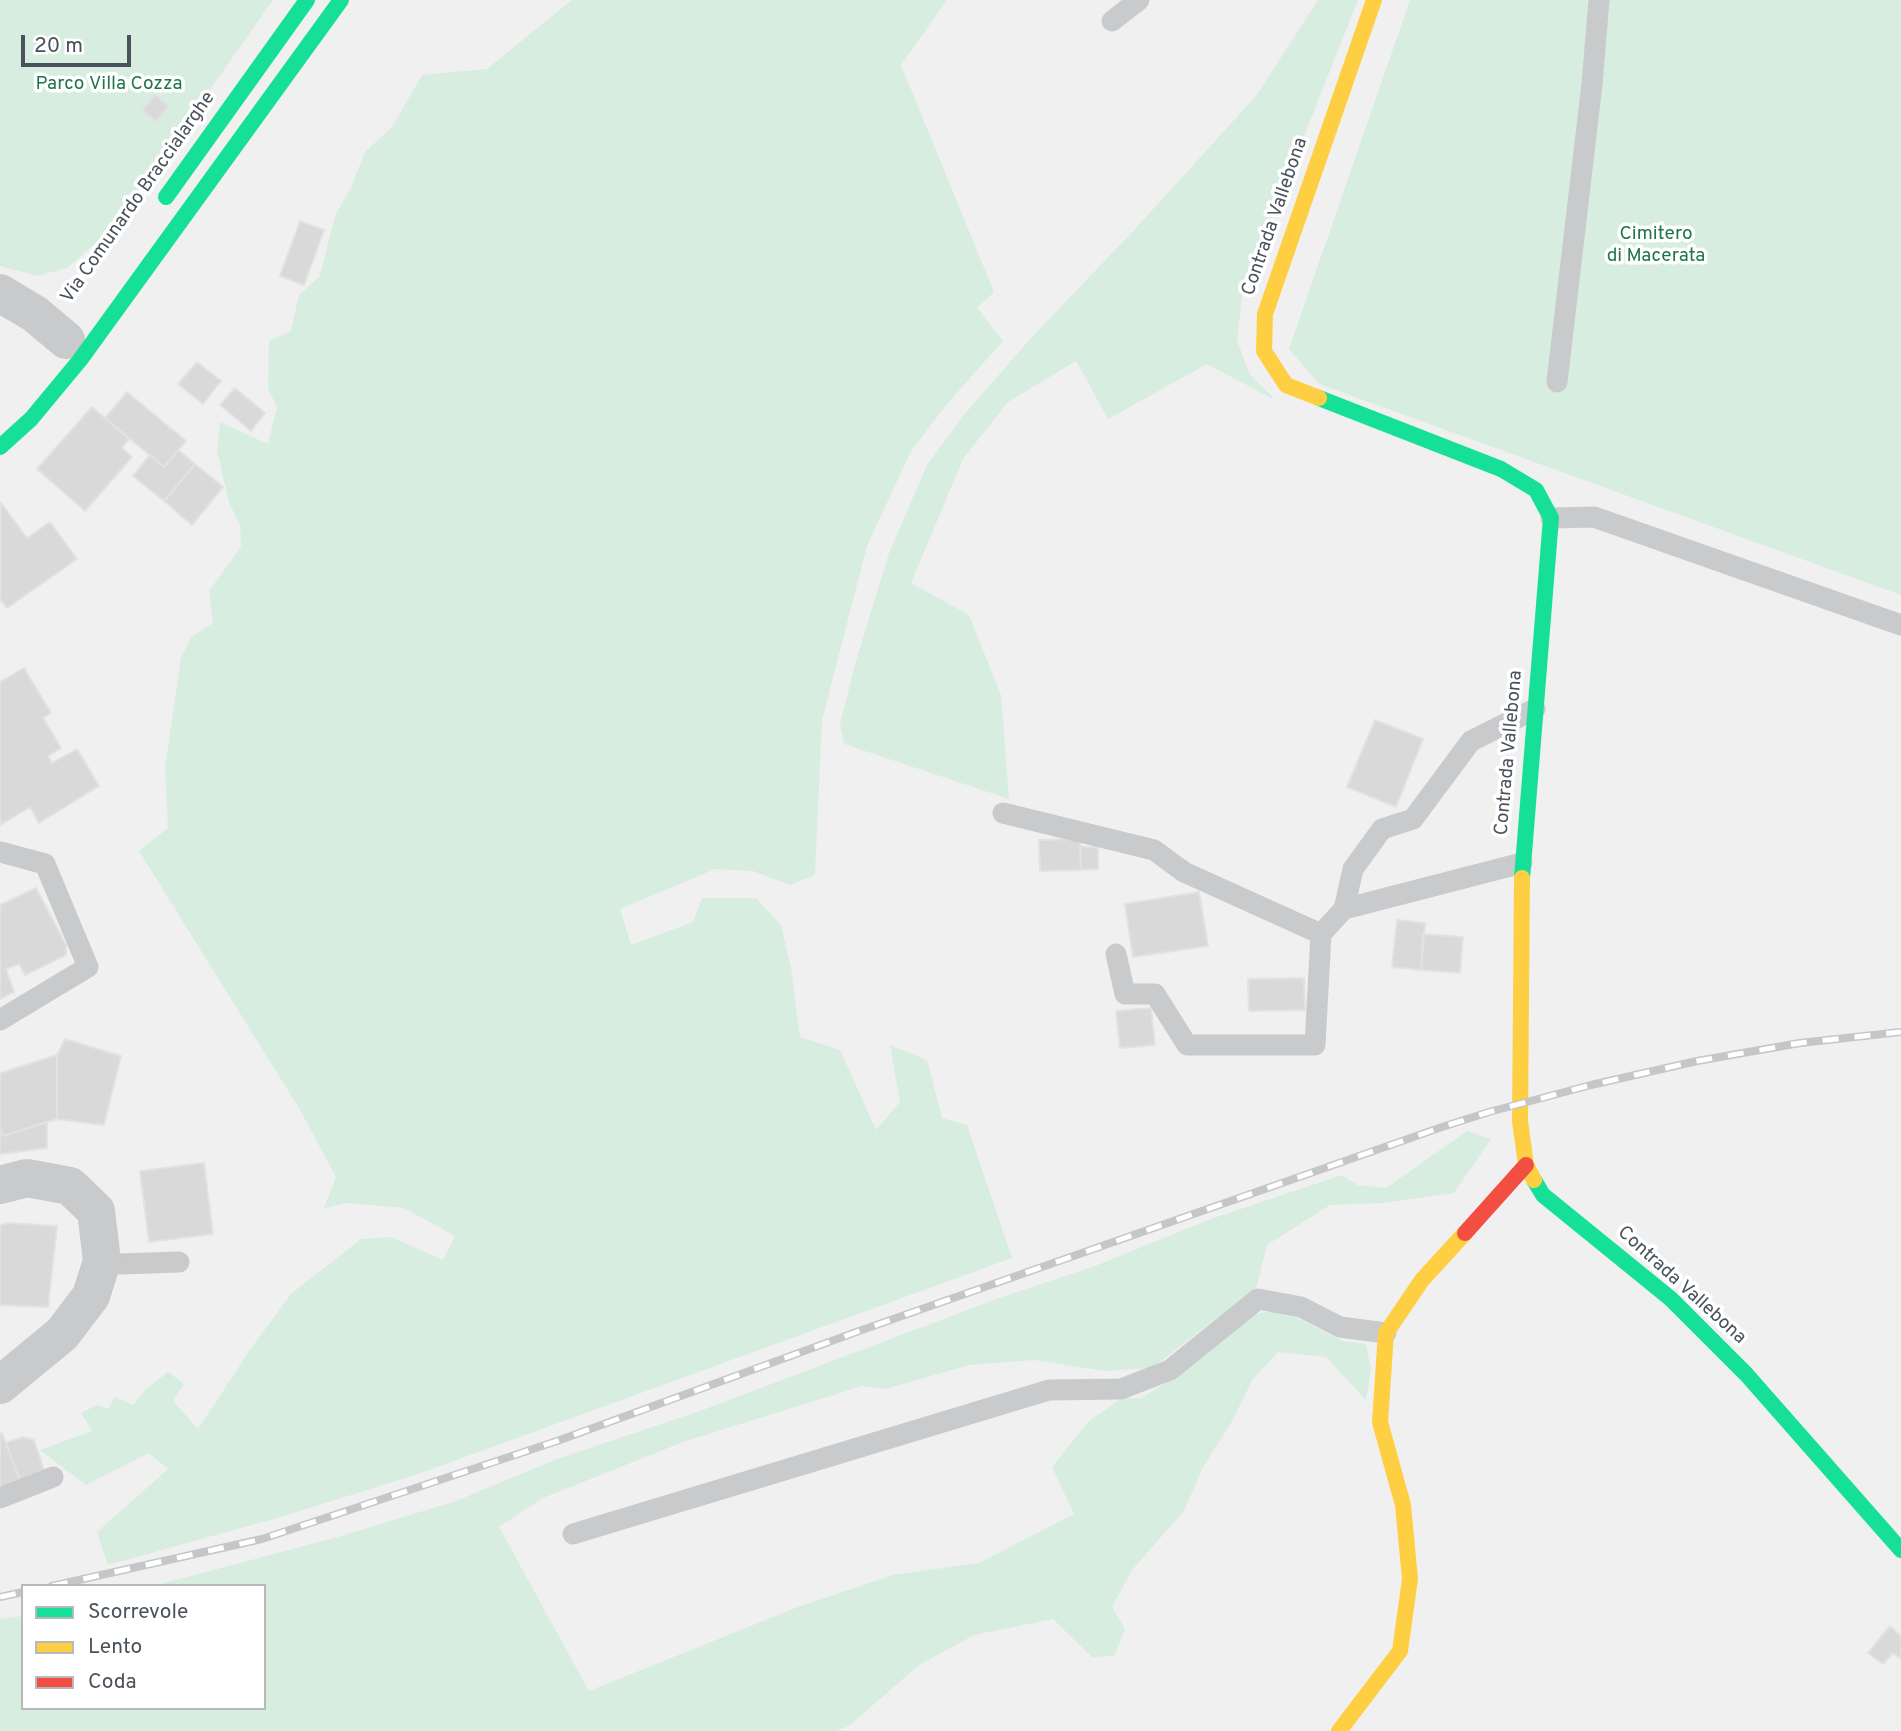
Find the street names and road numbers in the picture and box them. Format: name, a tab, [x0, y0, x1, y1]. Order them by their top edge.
street label: Via Comunardo Braccialarghe	[57, 88, 221, 308]
street label: Contrada Vallebona	[1238, 135, 1314, 299]
street label: Contrada Vallebona	[1491, 669, 1529, 837]
street label: Contrada Vallebona	[1612, 1222, 1750, 1350]

